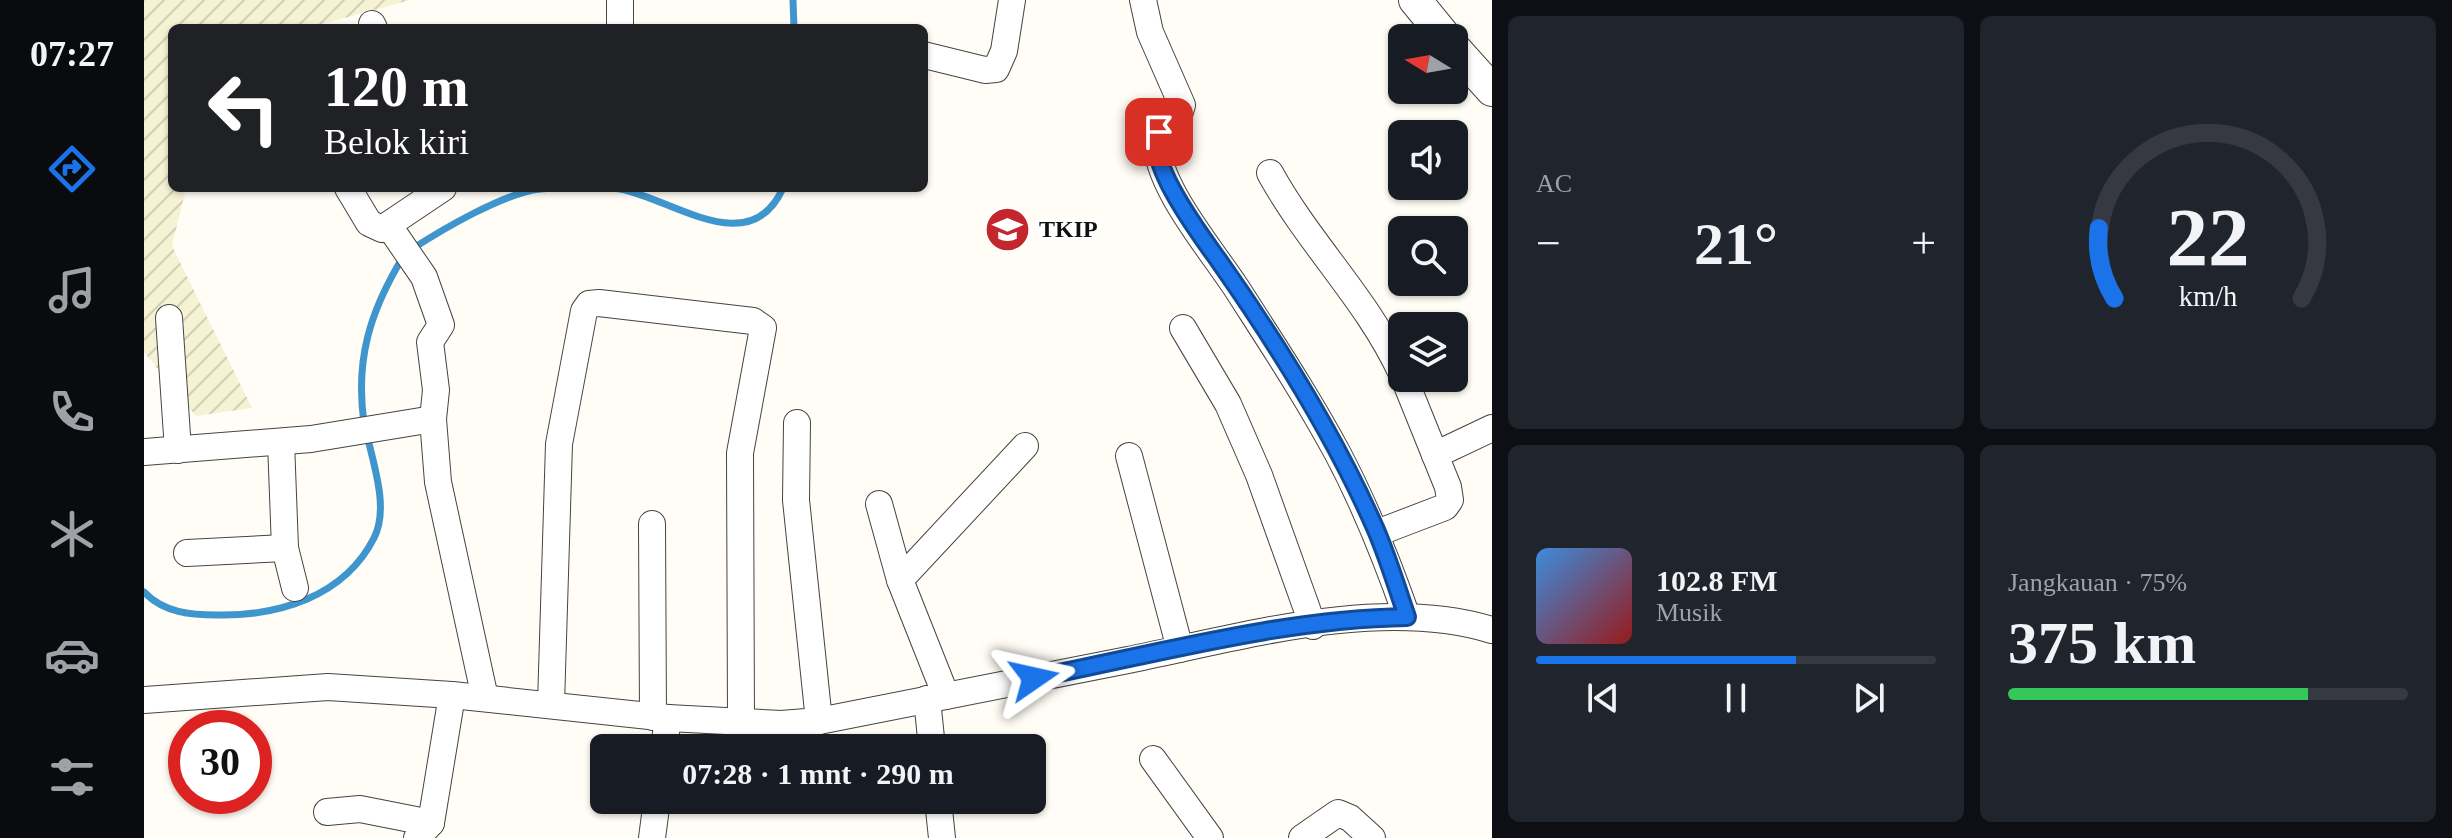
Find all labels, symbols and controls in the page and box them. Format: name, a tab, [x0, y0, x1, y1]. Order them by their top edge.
north arrow	[1388, 24, 1468, 104]
map controls	[1388, 24, 1468, 392]
text: 07:27	[30, 34, 114, 74]
icon: left	[192, 56, 296, 160]
text: 120 m	[324, 56, 469, 118]
pin	[1125, 98, 1193, 166]
icon: arrive	[1137, 110, 1181, 154]
button: sound	[1388, 120, 1468, 200]
text: Belok kiri	[324, 122, 469, 162]
icon: directions	[44, 141, 100, 197]
text: AC	[1536, 169, 1572, 198]
text: 22	[2166, 190, 2250, 282]
school or university icon: TKIP	[984, 205, 1032, 253]
text: 21°	[1694, 211, 1778, 277]
place label: TKIP	[1039, 216, 1098, 242]
button: search	[1388, 216, 1468, 296]
text: −	[1536, 219, 1561, 268]
text: +	[1911, 219, 1936, 268]
icon: music	[44, 262, 100, 318]
text: km/h	[2179, 281, 2237, 312]
button: layers	[1388, 312, 1468, 392]
icon: phone	[44, 384, 100, 440]
icon: climate	[44, 506, 100, 562]
text: 102.8 FM	[1656, 564, 1778, 597]
text: Jangkauan · 75%	[2008, 568, 2187, 597]
text: Musik	[1656, 598, 1722, 627]
text: 375 km	[2008, 610, 2196, 676]
icon: car	[44, 627, 100, 683]
position arrow	[992, 636, 1076, 720]
icon: previous	[1581, 676, 1625, 720]
icon: pause	[1714, 676, 1758, 720]
icon: next	[1847, 676, 1891, 720]
speed limit sign: 30	[168, 710, 272, 814]
icon: filters	[44, 749, 100, 805]
text: 07:28 · 1 mnt · 290 m	[682, 757, 954, 790]

